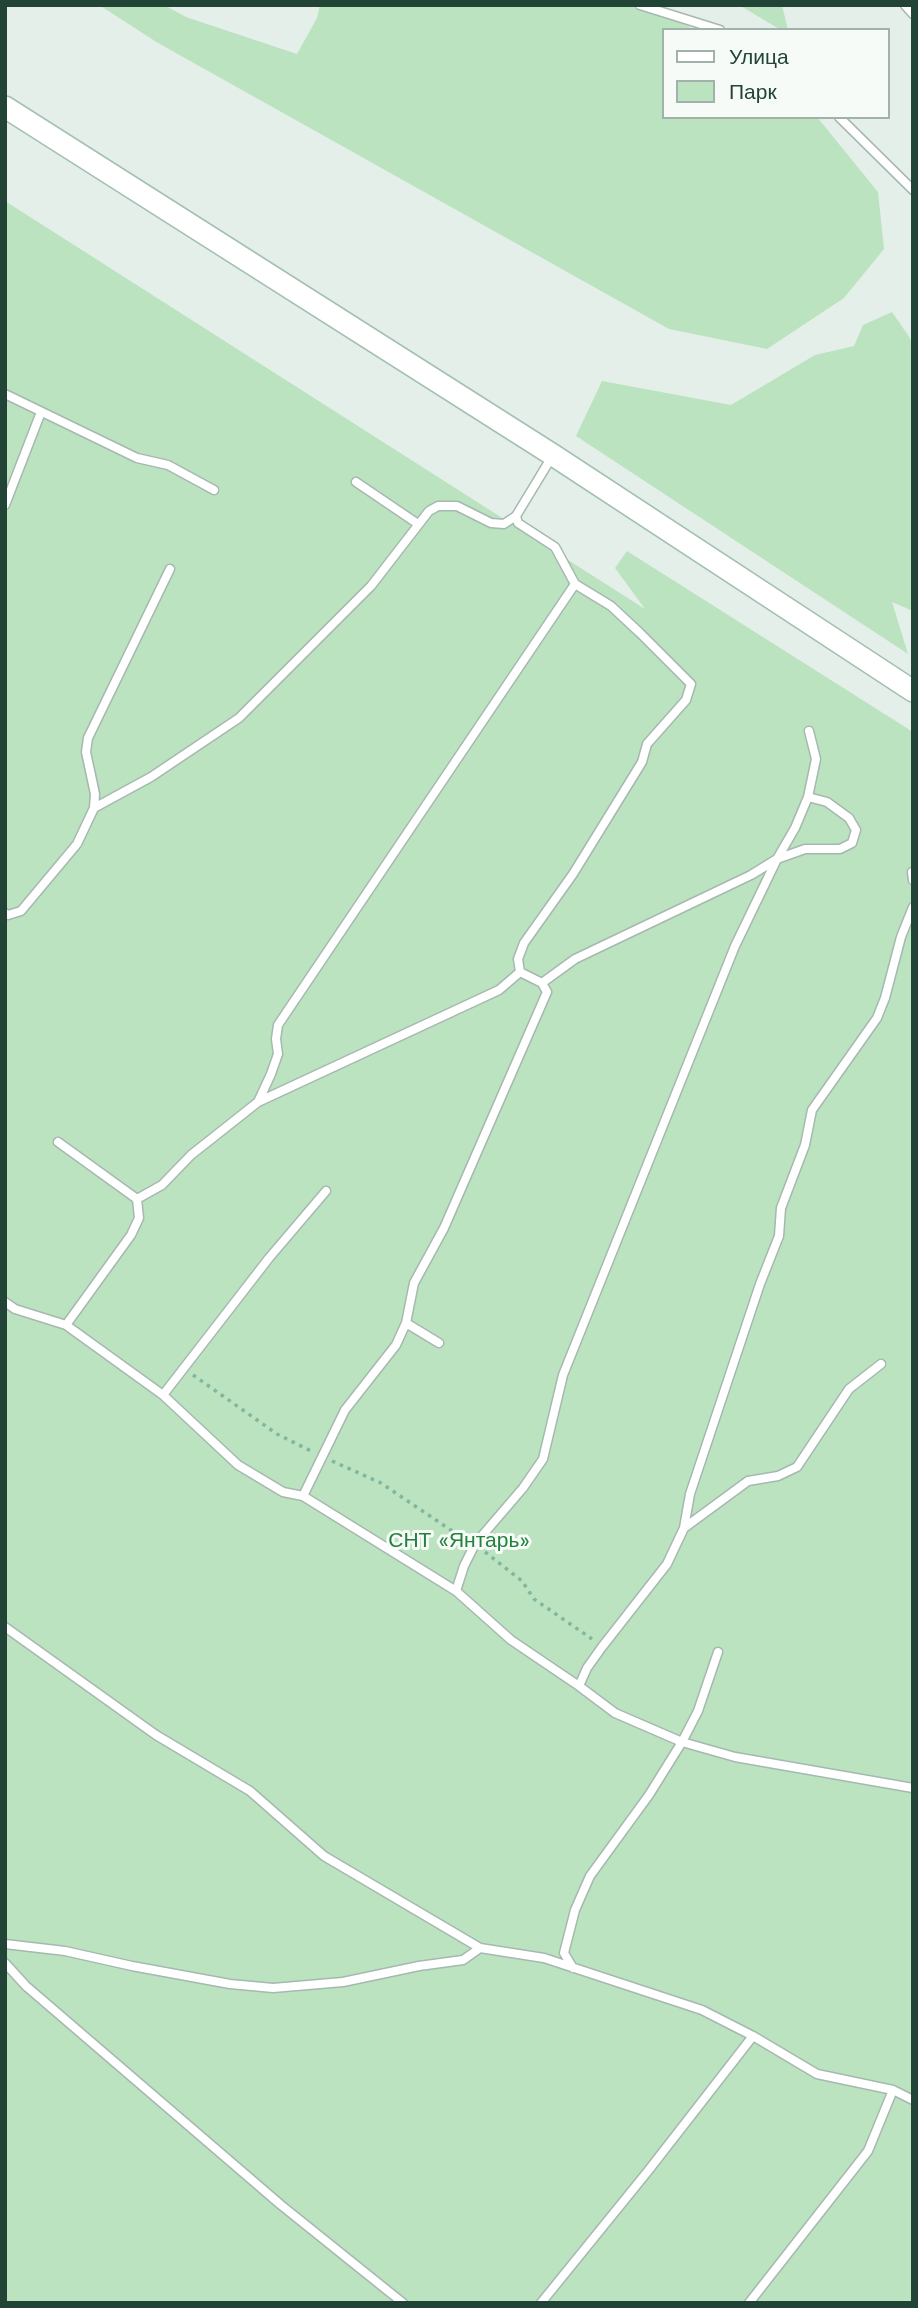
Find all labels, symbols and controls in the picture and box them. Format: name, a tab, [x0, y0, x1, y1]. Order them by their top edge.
legend	[662, 28, 890, 119]
text: Улица	[729, 44, 789, 69]
text: Парк	[729, 79, 777, 104]
park label: СНТ «Янтарь»	[388, 1528, 530, 1554]

